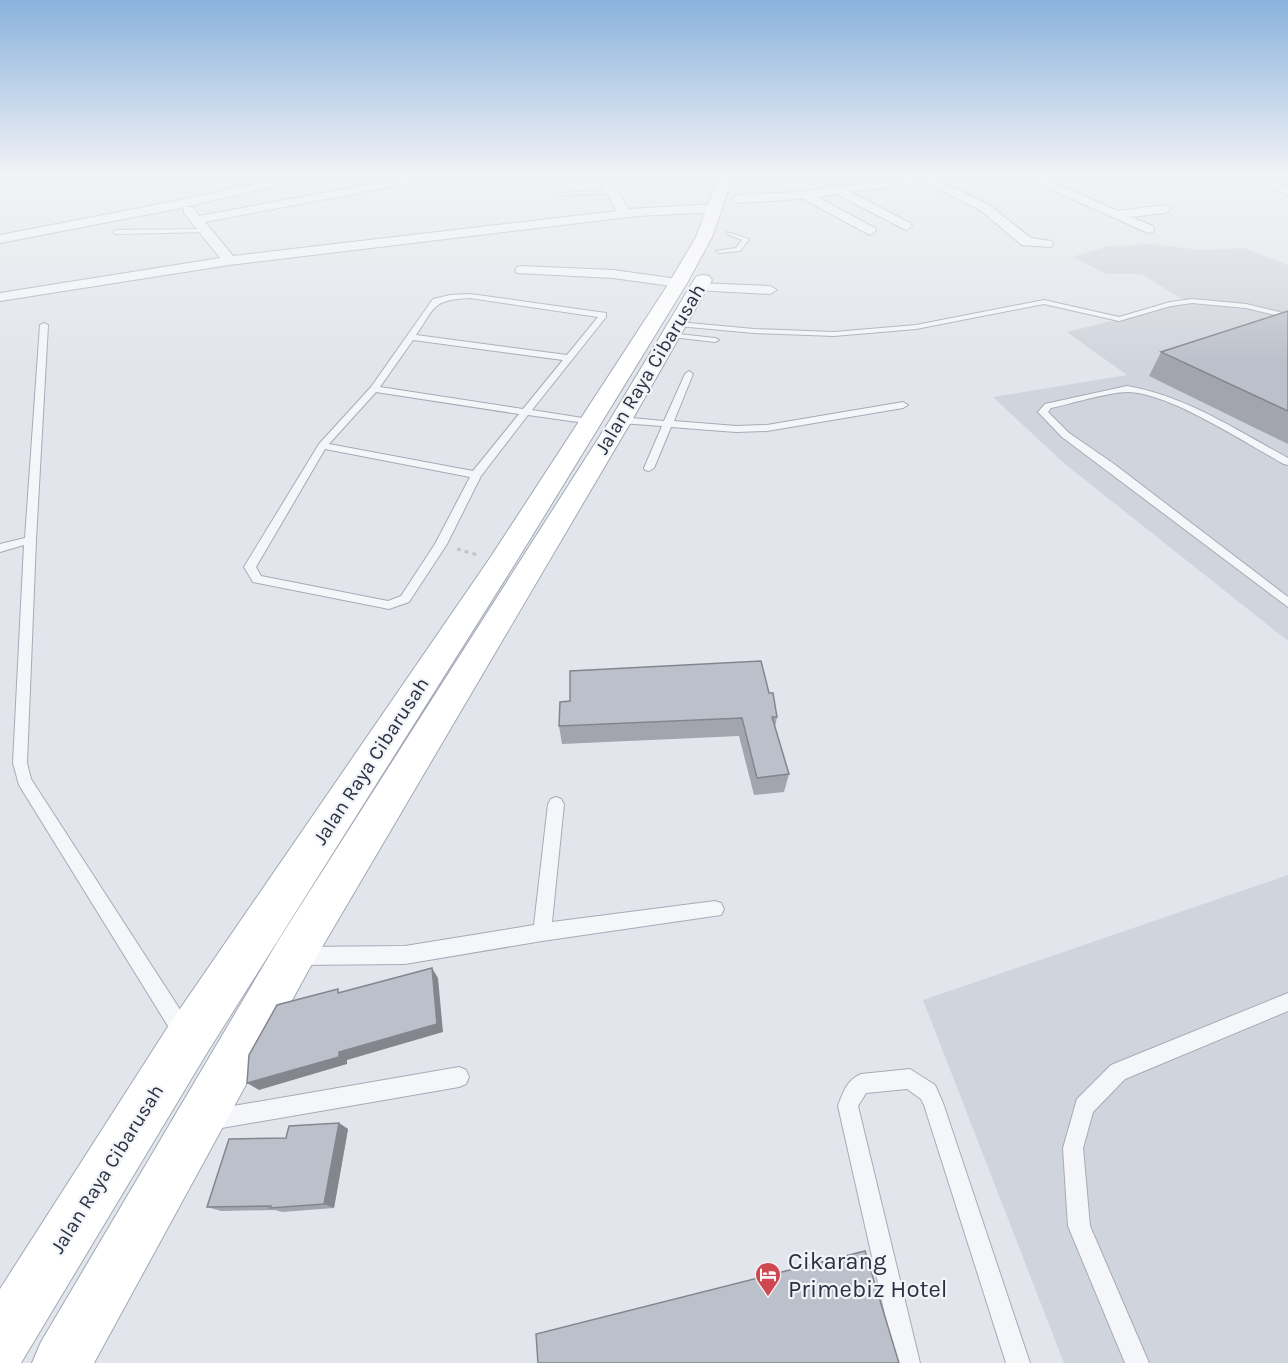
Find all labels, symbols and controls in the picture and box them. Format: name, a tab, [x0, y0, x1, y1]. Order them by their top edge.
street label: Jalan Raya Cibarusah	[590, 280, 710, 458]
street label: Jalan Raya Cibarusah	[308, 673, 434, 849]
street label: Jalan Raya Cibarusah	[46, 1080, 168, 1258]
place label: Cikarang Primebiz Hotel	[788, 1247, 948, 1303]
hotel icon: Cikarang Primebiz Hotel	[753, 1260, 783, 1298]

